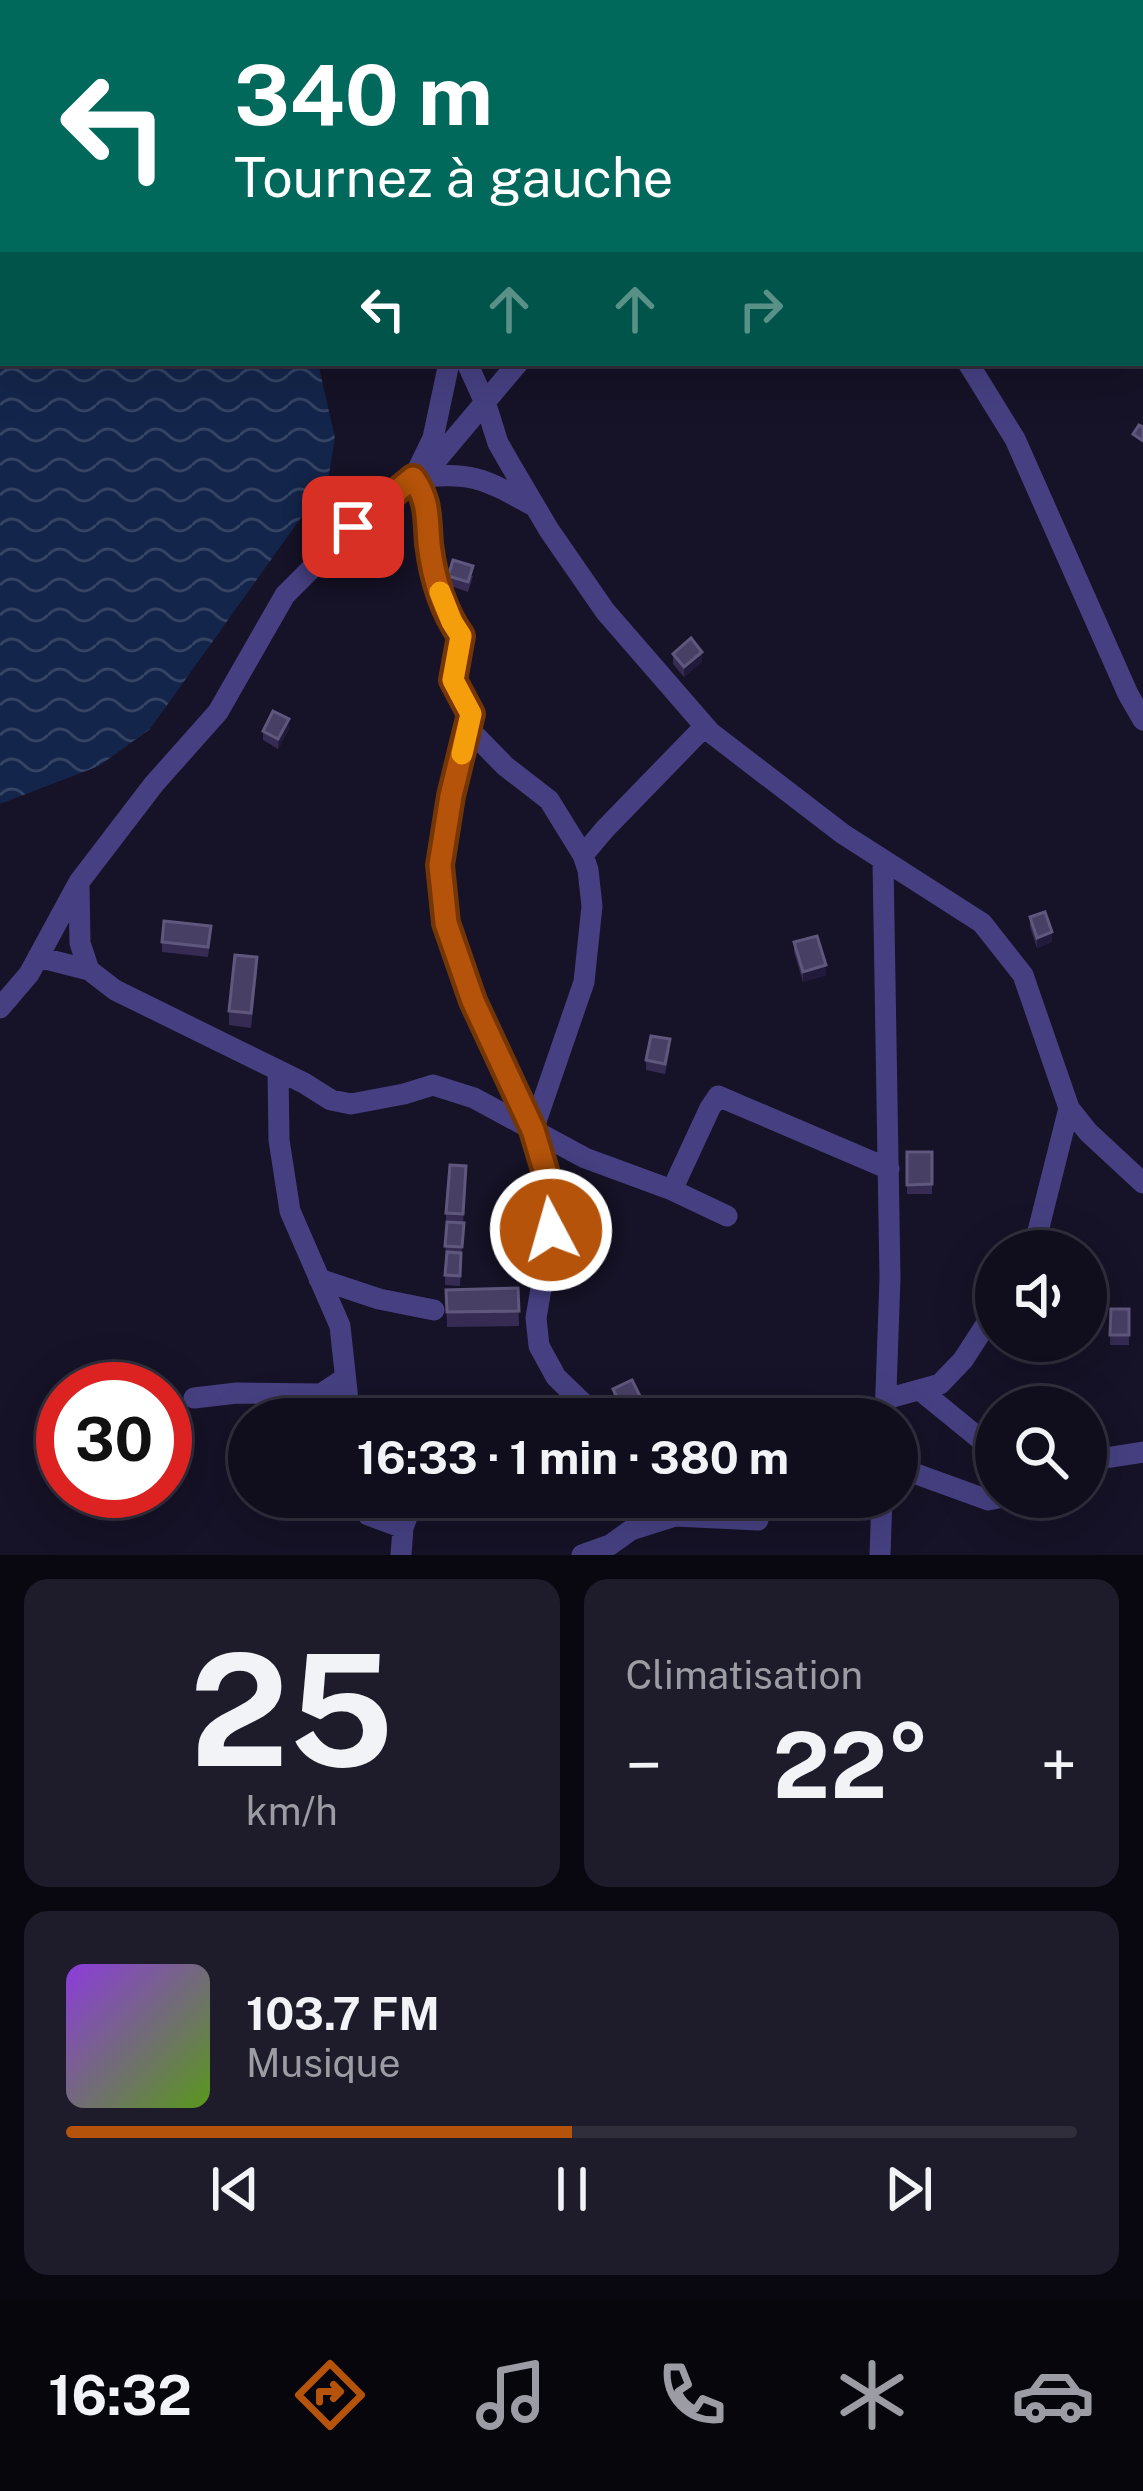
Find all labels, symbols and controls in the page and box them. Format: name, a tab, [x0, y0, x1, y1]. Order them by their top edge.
text: 340 m	[234, 45, 493, 144]
icon: left	[36, 48, 192, 204]
text: Tournez à gauche	[234, 146, 673, 209]
icon: left	[350, 276, 416, 342]
icon: ahead	[476, 276, 542, 342]
icon: ahead	[602, 276, 668, 342]
icon: right	[728, 276, 794, 342]
pin	[302, 476, 404, 578]
icon: arrive	[320, 494, 386, 560]
position arrow	[488, 1167, 614, 1293]
map controls	[975, 1230, 1107, 1518]
button: sound	[975, 1230, 1107, 1362]
speed limit sign: 30	[36, 1362, 192, 1518]
button: search	[975, 1386, 1107, 1518]
text: 16:33 · 1 min · 380 m	[357, 1431, 789, 1484]
text: 25	[190, 1618, 394, 1801]
text: Climatisation	[626, 1652, 863, 1698]
text: 22°	[773, 1712, 930, 1818]
text: −	[626, 1726, 662, 1804]
text: +	[1040, 1726, 1077, 1804]
text: km/h	[246, 1788, 338, 1834]
text: 103.7 FM	[246, 1987, 440, 2040]
text: Musique	[246, 2040, 401, 2086]
icon: previous	[202, 2156, 268, 2222]
icon: pause	[539, 2156, 605, 2222]
icon: next	[876, 2156, 942, 2222]
icon: directions	[288, 2353, 372, 2437]
icon: music	[469, 2353, 553, 2437]
icon: phone	[650, 2353, 734, 2437]
icon: climate	[830, 2353, 914, 2437]
icon: car	[1011, 2353, 1095, 2437]
text: 16:32	[48, 2364, 192, 2427]

